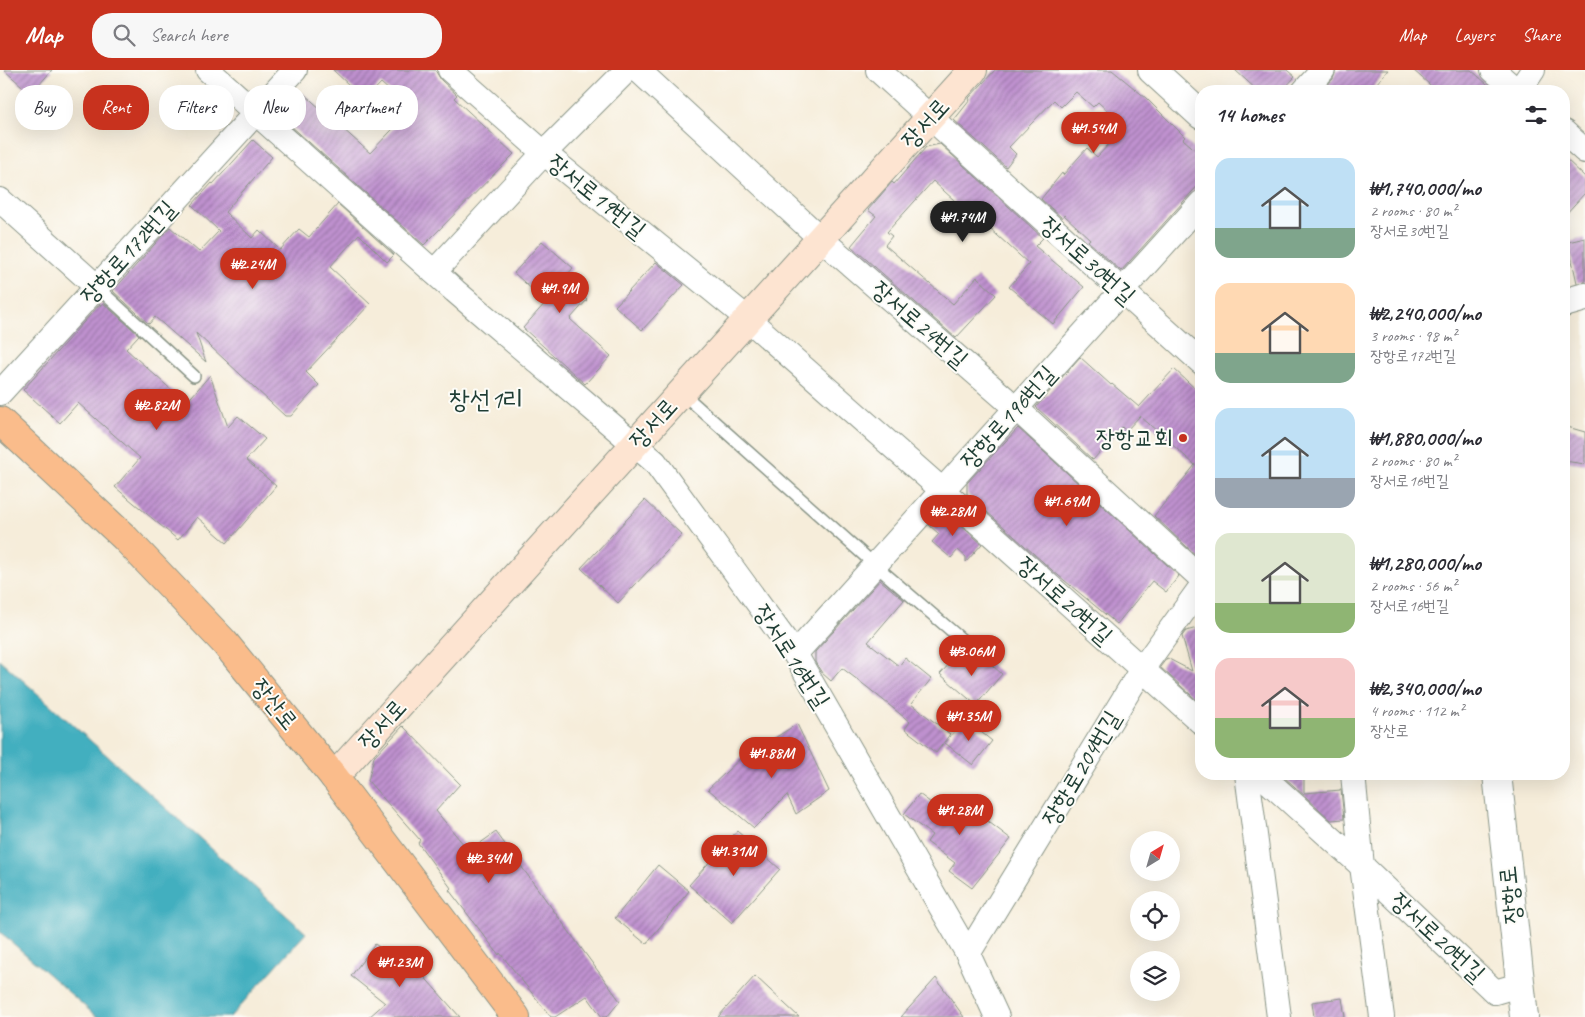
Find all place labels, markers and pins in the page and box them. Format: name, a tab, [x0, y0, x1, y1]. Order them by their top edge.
pin: ₩1.54M	[1053, 112, 1135, 154]
pin: ₩1.74M	[922, 200, 1004, 243]
pin: ₩2.24M	[212, 248, 294, 290]
pin: ₩1.9M	[525, 272, 595, 314]
pin: ₩2.82M	[116, 388, 198, 431]
place label: 장항교회	[1096, 423, 1173, 453]
marker: 장항교회	[1177, 432, 1189, 444]
pin: ₩1.69M	[1026, 484, 1108, 527]
pin: ₩2.28M	[912, 494, 994, 537]
pin: ₩3.06M	[931, 634, 1013, 677]
pin: ₩1.35M	[928, 700, 1010, 742]
pin: ₩1.88M	[731, 736, 813, 779]
pin: ₩1.28M	[919, 794, 1001, 836]
pin: ₩1.31M	[693, 834, 775, 877]
pin: ₩2.34M	[448, 842, 530, 884]
pin: ₩1.23M	[359, 946, 441, 988]

